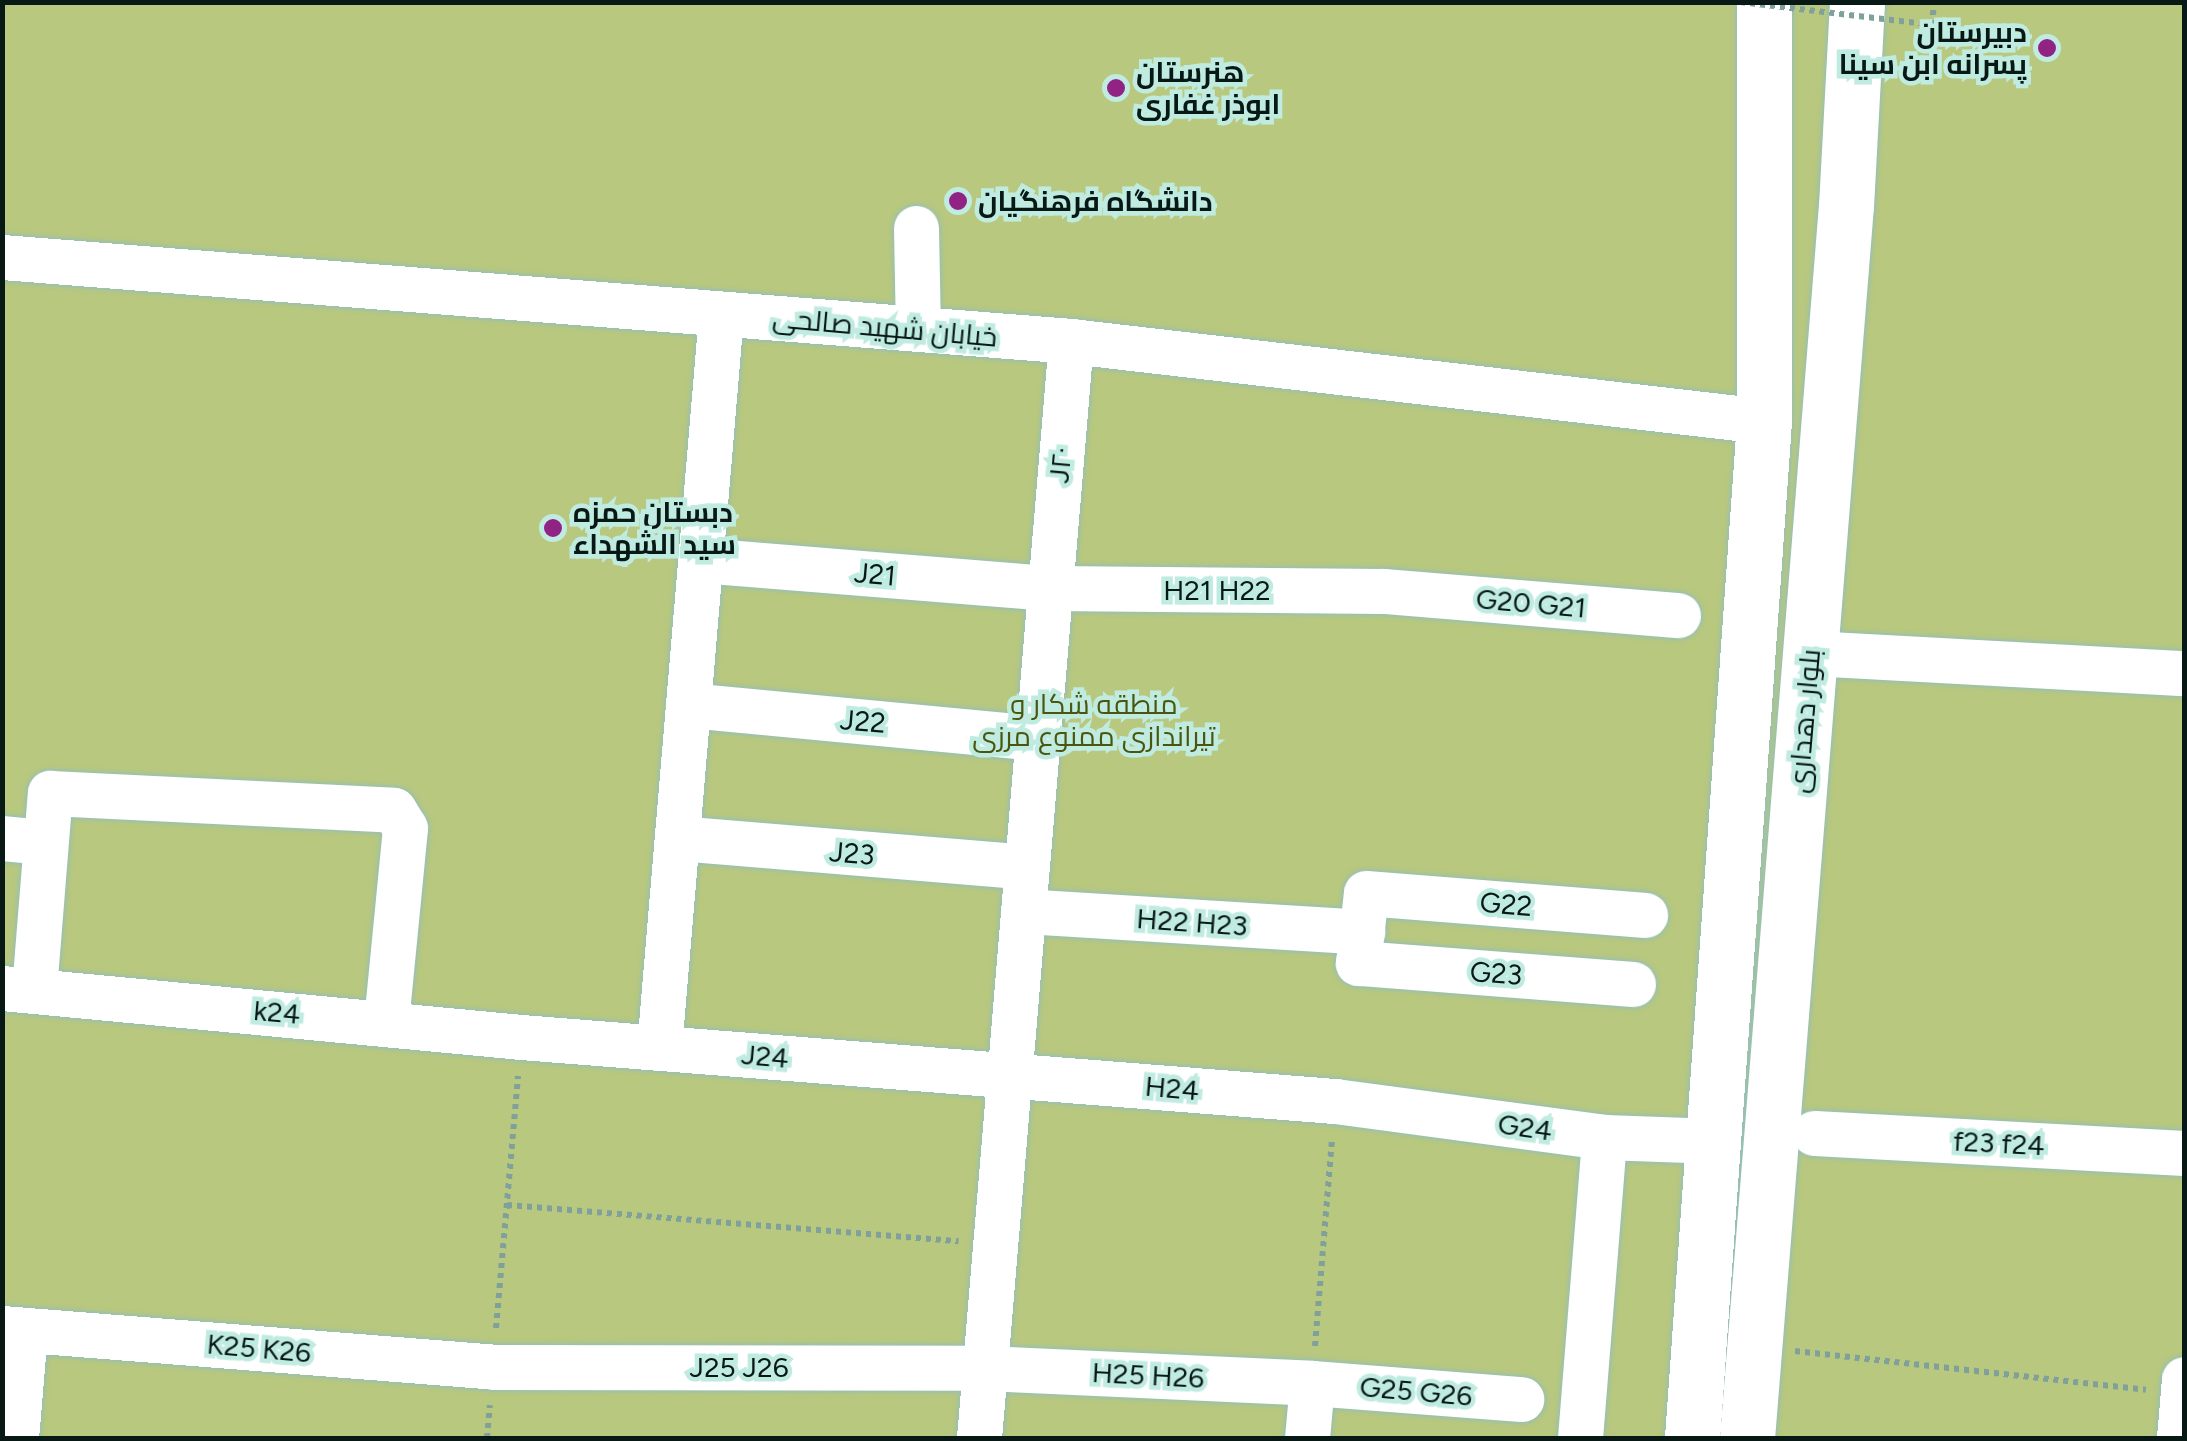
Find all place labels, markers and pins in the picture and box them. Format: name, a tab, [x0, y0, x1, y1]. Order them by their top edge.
place label: دبیرستان پسرانه ابن سینا	[1839, 15, 2027, 81]
marker: دبیرستان پسرانه ابن سینا	[2036, 37, 2058, 59]
place label: هنرستان ابوذر غفاری	[1136, 55, 1280, 121]
marker: هنرستان ابوذر غفاری	[1105, 77, 1127, 99]
place label: دانشگاه فرهنگیان	[978, 184, 1213, 218]
marker: دانشگاه فرهنگیان	[947, 190, 969, 212]
place label: دبستان حمزه سید الشهداء	[573, 495, 736, 561]
marker: دبستان حمزه سید الشهداء	[542, 517, 564, 539]

